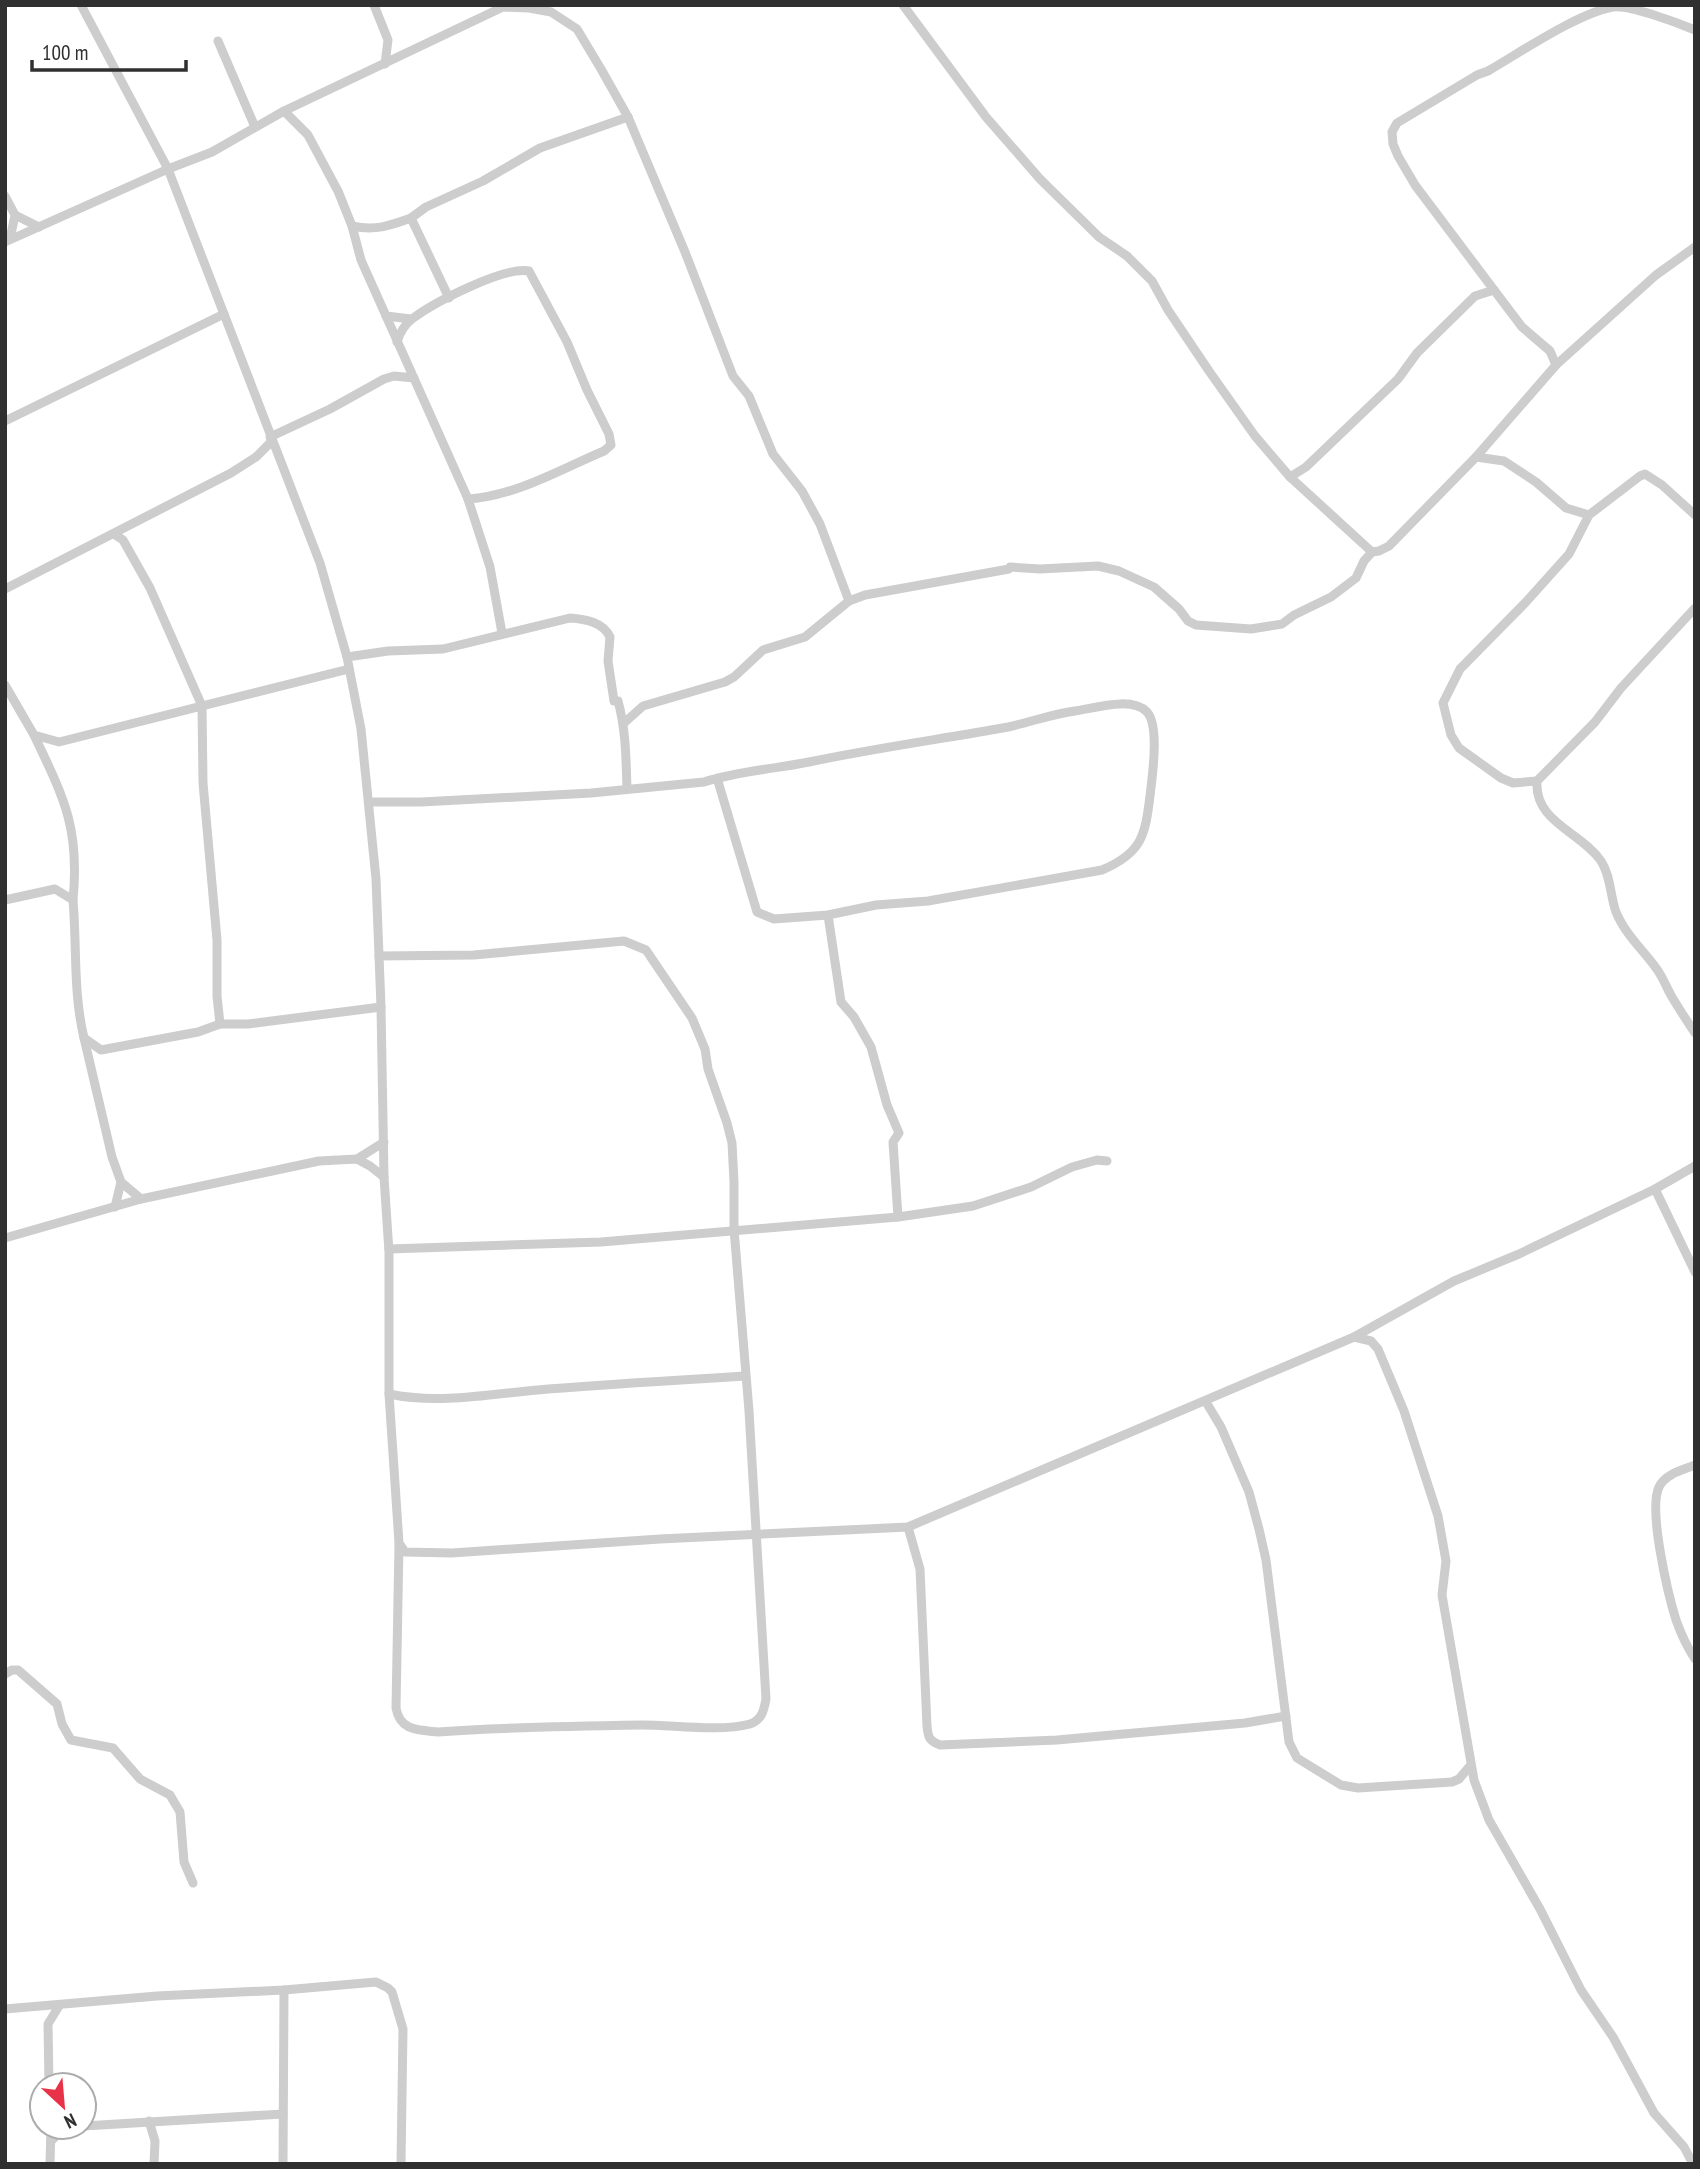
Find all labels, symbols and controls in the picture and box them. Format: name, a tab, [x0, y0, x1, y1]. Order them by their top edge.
scale bar	[32, 28, 186, 72]
text: 100 m	[42, 39, 88, 66]
north arrow	[28, 2071, 98, 2141]
text: N	[61, 2108, 80, 2134]

